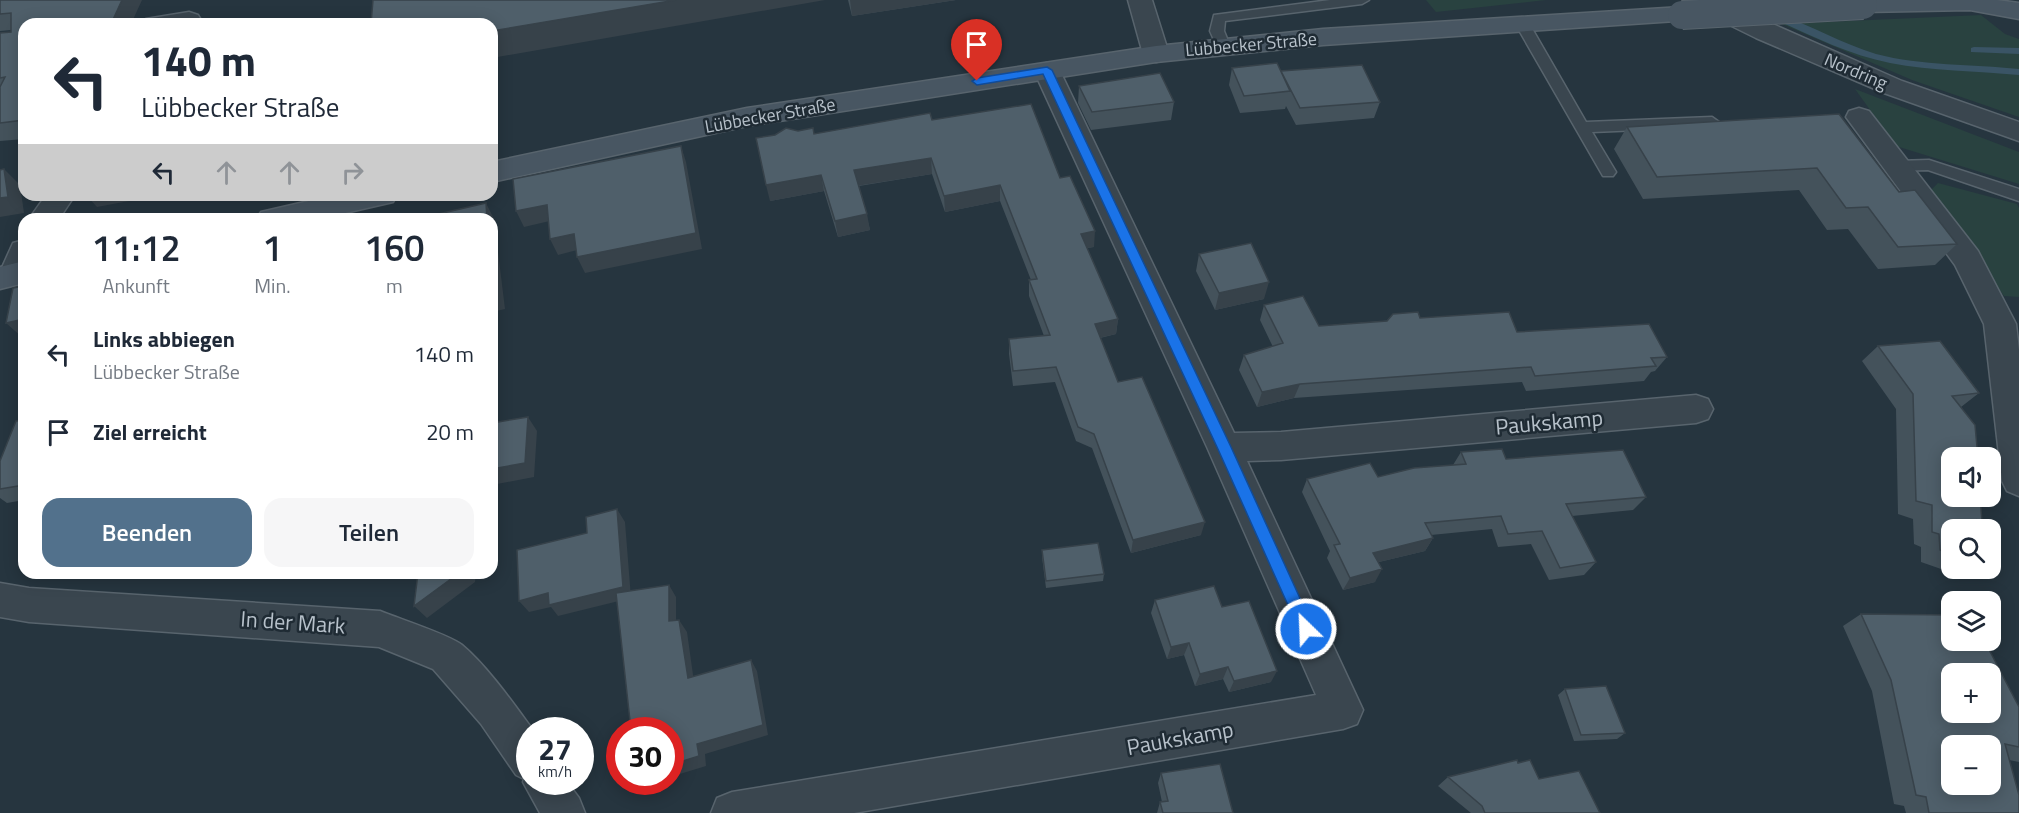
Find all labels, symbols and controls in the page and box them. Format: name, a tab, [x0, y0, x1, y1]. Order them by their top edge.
pin	[951, 19, 1002, 81]
street label: Lübbecker Straße	[1184, 25, 1318, 63]
text: 140 m	[141, 28, 256, 92]
icon: arrive	[960, 28, 993, 61]
icon: left	[42, 42, 120, 120]
street label: Nordring	[1820, 46, 1892, 96]
text: Lübbecker Straße	[141, 86, 339, 127]
street label: Lübbecker Straße	[703, 90, 837, 140]
icon: left	[147, 156, 180, 189]
icon: ahead	[210, 156, 243, 189]
icon: ahead	[273, 156, 306, 189]
icon: right	[336, 156, 369, 189]
text: 11:12	[92, 220, 181, 275]
text: 1	[262, 220, 282, 275]
text: 160	[364, 220, 424, 275]
text: Ankunft	[103, 270, 170, 301]
text: Min.	[254, 270, 291, 301]
text: m	[386, 270, 403, 301]
text: Links abbiegen	[93, 322, 235, 356]
text: 140 m	[414, 337, 474, 371]
icon: left	[42, 338, 75, 371]
text: Lübbecker Straße	[93, 356, 240, 387]
street label: Paukskamp	[1494, 400, 1604, 444]
text: Ziel erreicht	[93, 415, 207, 449]
text: 20 m	[426, 415, 474, 449]
icon: arrive	[42, 416, 75, 449]
map controls	[1941, 447, 2001, 795]
button: sound	[1941, 447, 2001, 507]
button: Beenden	[42, 498, 252, 567]
button: Teilen	[264, 498, 474, 567]
button: search	[1941, 519, 2001, 579]
button: layers	[1941, 591, 2001, 651]
position arrow	[1274, 597, 1338, 661]
street label: In der Mark	[239, 601, 347, 643]
button: +	[1941, 663, 2001, 723]
street label: Paukskamp	[1124, 712, 1236, 764]
speed limit sign: 30	[606, 717, 684, 795]
text: 27	[538, 726, 572, 772]
button: −	[1941, 735, 2001, 795]
text: km/h	[538, 760, 572, 783]

